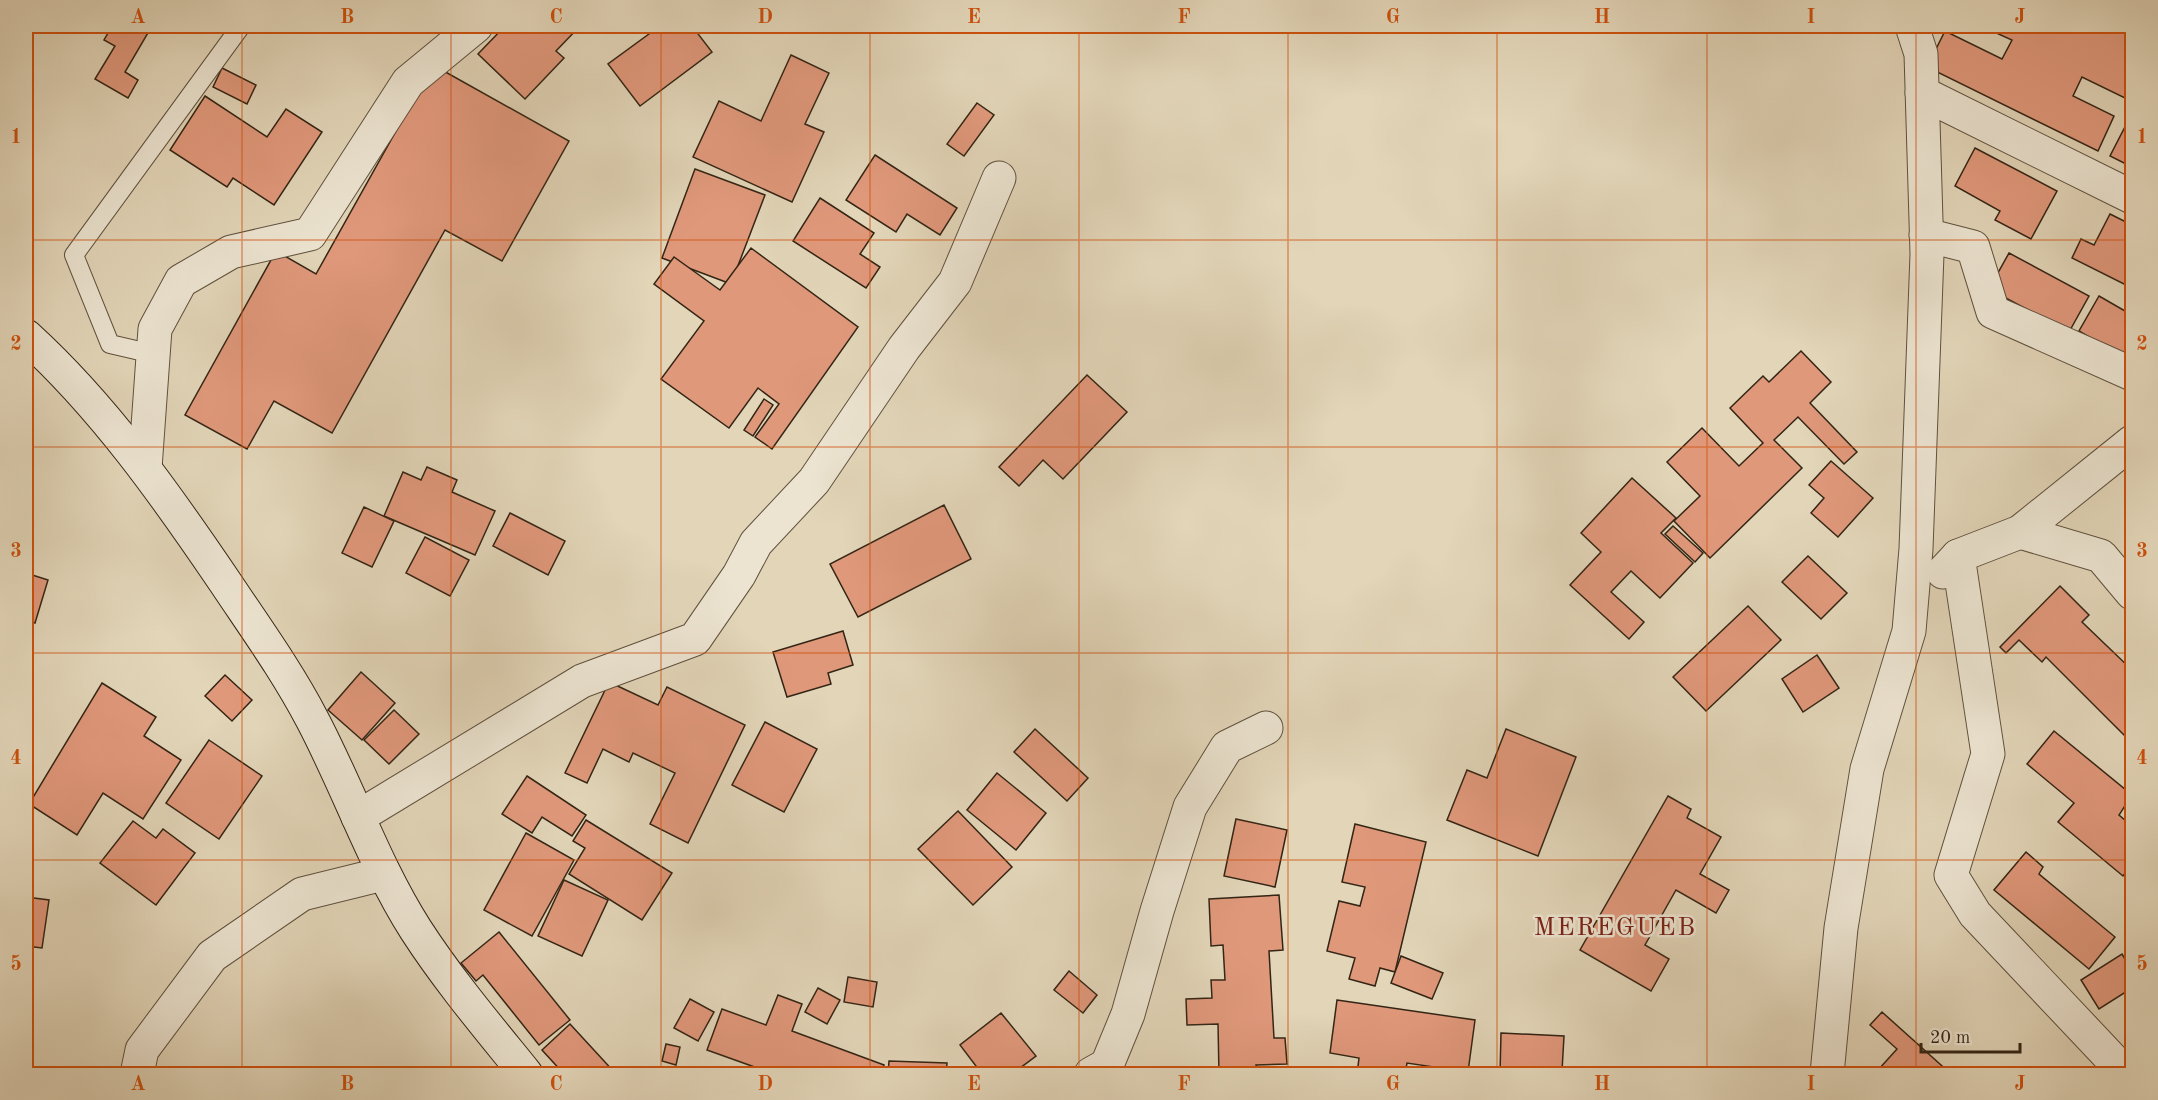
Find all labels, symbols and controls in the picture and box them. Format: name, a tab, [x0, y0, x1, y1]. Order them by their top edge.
text: A	[130, 8, 146, 28]
text: B	[340, 8, 354, 28]
text: C	[549, 8, 563, 28]
text: D	[757, 8, 773, 28]
text: E	[967, 8, 981, 28]
text: F	[1177, 8, 1191, 28]
text: G	[1386, 8, 1400, 28]
text: H	[1594, 8, 1610, 28]
text: I	[1807, 8, 1815, 28]
text: J	[2015, 8, 2026, 28]
text: 1	[10, 128, 22, 148]
text: 1	[2136, 128, 2148, 148]
text: 2	[10, 335, 22, 355]
text: 2	[2136, 335, 2148, 355]
text: 3	[10, 542, 22, 562]
text: 3	[2136, 542, 2148, 562]
text: 4	[10, 749, 22, 769]
text: 4	[2136, 749, 2148, 769]
district label: MEREGUEB	[1533, 915, 1697, 941]
text: 5	[10, 954, 22, 975]
text: 5	[2136, 954, 2148, 975]
scale bar	[1921, 1016, 2020, 1054]
text: 20 m	[1930, 1029, 1970, 1047]
text: A	[130, 1075, 146, 1095]
text: B	[340, 1075, 354, 1095]
text: C	[549, 1075, 563, 1095]
text: D	[757, 1075, 773, 1095]
text: E	[967, 1075, 981, 1095]
text: F	[1177, 1075, 1191, 1095]
text: G	[1386, 1075, 1400, 1095]
text: H	[1594, 1075, 1610, 1095]
text: I	[1807, 1075, 1815, 1095]
text: J	[2015, 1075, 2026, 1095]

